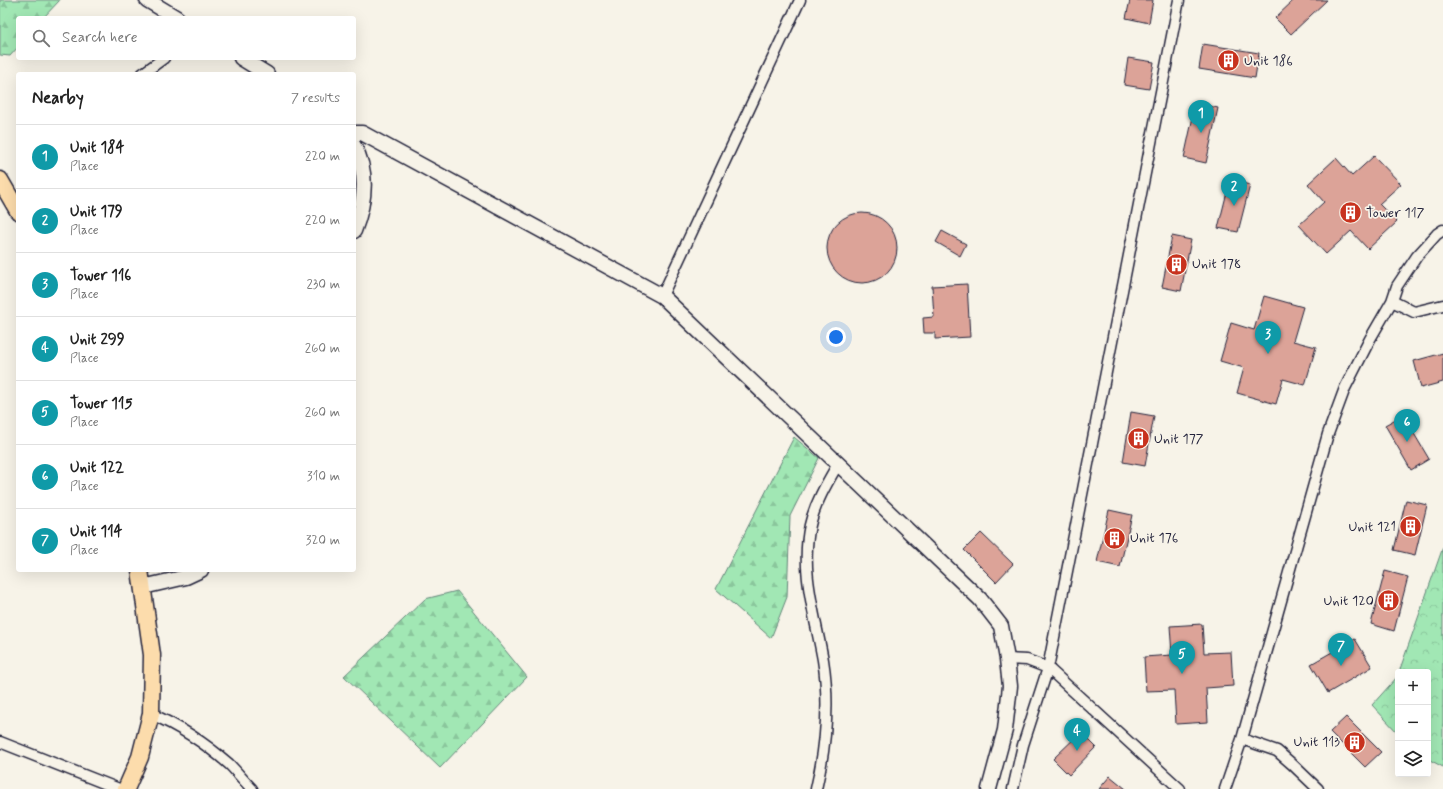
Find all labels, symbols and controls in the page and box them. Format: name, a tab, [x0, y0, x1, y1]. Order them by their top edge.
search box	[16, 16, 356, 60]
icon: search	[30, 27, 52, 49]
text: Search here	[62, 28, 138, 48]
building icon: Unit 186	[1216, 48, 1242, 74]
place label: Unit 186	[1244, 52, 1293, 70]
text: Nearby	[32, 87, 84, 109]
text: 7 results	[291, 90, 340, 107]
pin: 1	[1188, 100, 1214, 133]
text: Unit 184	[70, 138, 124, 158]
text: 1	[42, 148, 48, 165]
text: 220 m	[305, 148, 340, 165]
text: Place	[70, 158, 99, 175]
pin: 2	[1221, 173, 1247, 206]
building icon: Tower 117	[1337, 200, 1363, 226]
text: Unit 179	[70, 202, 123, 222]
place label: Tower 117	[1366, 204, 1425, 222]
text: 2	[42, 212, 48, 229]
text: 220 m	[305, 212, 340, 229]
text: Place	[70, 222, 99, 239]
building icon: Unit 178	[1163, 251, 1189, 277]
place label: Unit 178	[1192, 255, 1241, 273]
text: Tower 116	[70, 266, 131, 286]
text: 3	[42, 276, 48, 293]
text: 230 m	[306, 276, 340, 293]
text: Place	[70, 286, 99, 303]
pin: 3	[1255, 321, 1281, 354]
your location	[826, 327, 846, 347]
text: Unit 299	[70, 330, 125, 350]
text: 4	[41, 340, 49, 357]
text: 260 m	[305, 340, 340, 357]
text: Place	[70, 350, 99, 367]
text: Tower 115	[70, 394, 133, 414]
text: 5	[41, 404, 49, 421]
text: 260 m	[305, 404, 340, 421]
pin: 6	[1394, 409, 1420, 442]
text: Place	[70, 414, 99, 431]
building icon: Unit 177	[1125, 426, 1151, 452]
place label: Unit 177	[1154, 430, 1204, 448]
text: Unit 122	[70, 458, 124, 478]
text: 6	[42, 468, 48, 485]
text: 310 m	[307, 468, 340, 485]
text: Place	[70, 478, 99, 495]
building icon: Unit 121	[1398, 514, 1424, 540]
place label: Unit 121	[1348, 518, 1396, 536]
text: Unit 114	[70, 522, 122, 542]
building icon: Unit 176	[1101, 525, 1127, 551]
place label: Unit 176	[1130, 529, 1178, 547]
text: 7	[41, 532, 49, 549]
text: 320 m	[306, 532, 340, 549]
text: Place	[70, 542, 99, 559]
building icon: Unit 120	[1376, 588, 1402, 614]
place label: Unit 120	[1324, 592, 1374, 610]
pin: 7	[1328, 633, 1354, 666]
pin: 5	[1169, 641, 1195, 674]
map controls	[1395, 669, 1431, 777]
button: +	[1395, 669, 1431, 705]
button: −	[1395, 705, 1431, 741]
pin: 4	[1064, 718, 1090, 751]
building icon: Unit 113	[1342, 729, 1368, 755]
place label: Unit 113	[1294, 733, 1340, 751]
button: layers	[1395, 741, 1431, 777]

